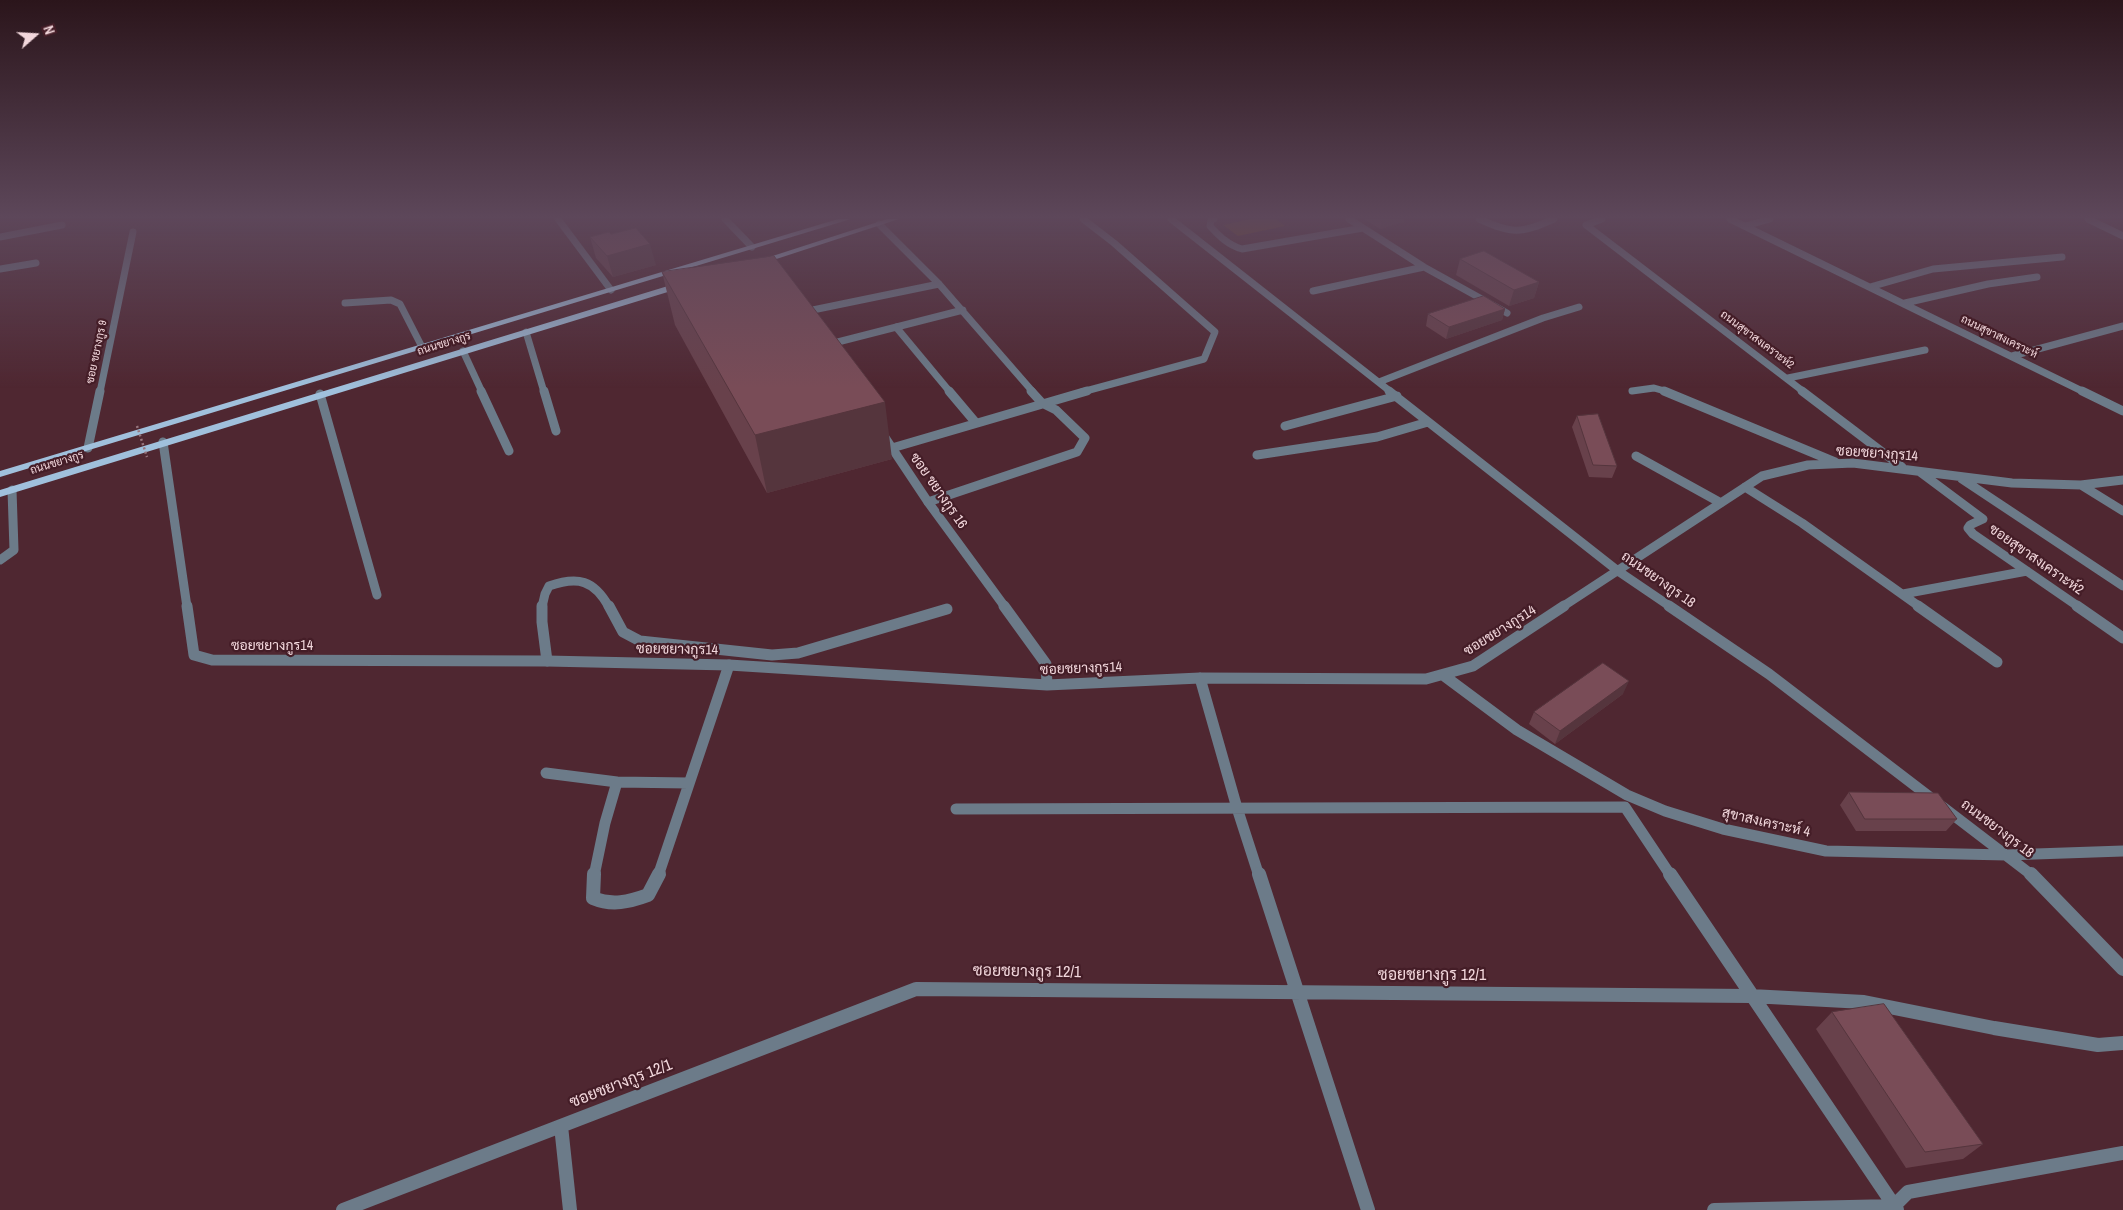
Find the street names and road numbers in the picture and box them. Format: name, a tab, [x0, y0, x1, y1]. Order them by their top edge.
street label: ถนนสุขาสงเคราะห์2	[1718, 308, 1796, 372]
street label: ถนนสุขาสงเคราะห์	[1959, 313, 2039, 361]
street label: ซอย ชยางกูร 9	[84, 319, 110, 385]
street label: ถนนชยางกูร	[416, 330, 472, 358]
street label: ซอยชยางกูร14	[1835, 443, 1919, 465]
street label: ถนนชยางกูร	[29, 449, 85, 477]
street label: ซอย ชยางกูร 16	[906, 450, 970, 532]
street label: ซอยสุขาสงเคราะห์2	[1985, 521, 2087, 599]
street label: ถนนชยางกูร 18	[1618, 548, 1698, 612]
street label: ซอยชยางกูร14	[1461, 602, 1539, 660]
street label: ซอยชยางกูร14	[231, 638, 313, 654]
street label: ซอยชยางกูร14	[636, 641, 718, 659]
street label: ซอยชยางกูร14	[1040, 659, 1122, 679]
street label: ถนนชยางกูร 18	[1957, 796, 2037, 862]
street label: สุขาสงเคราะห์ 4	[1720, 805, 1812, 841]
street label: ซอยชยางกูร 12/1	[973, 961, 1081, 983]
street label: ซอยชยางกูร 12/1	[1378, 966, 1486, 986]
street label: ซอยชยางกูร 12/1	[567, 1056, 675, 1112]

